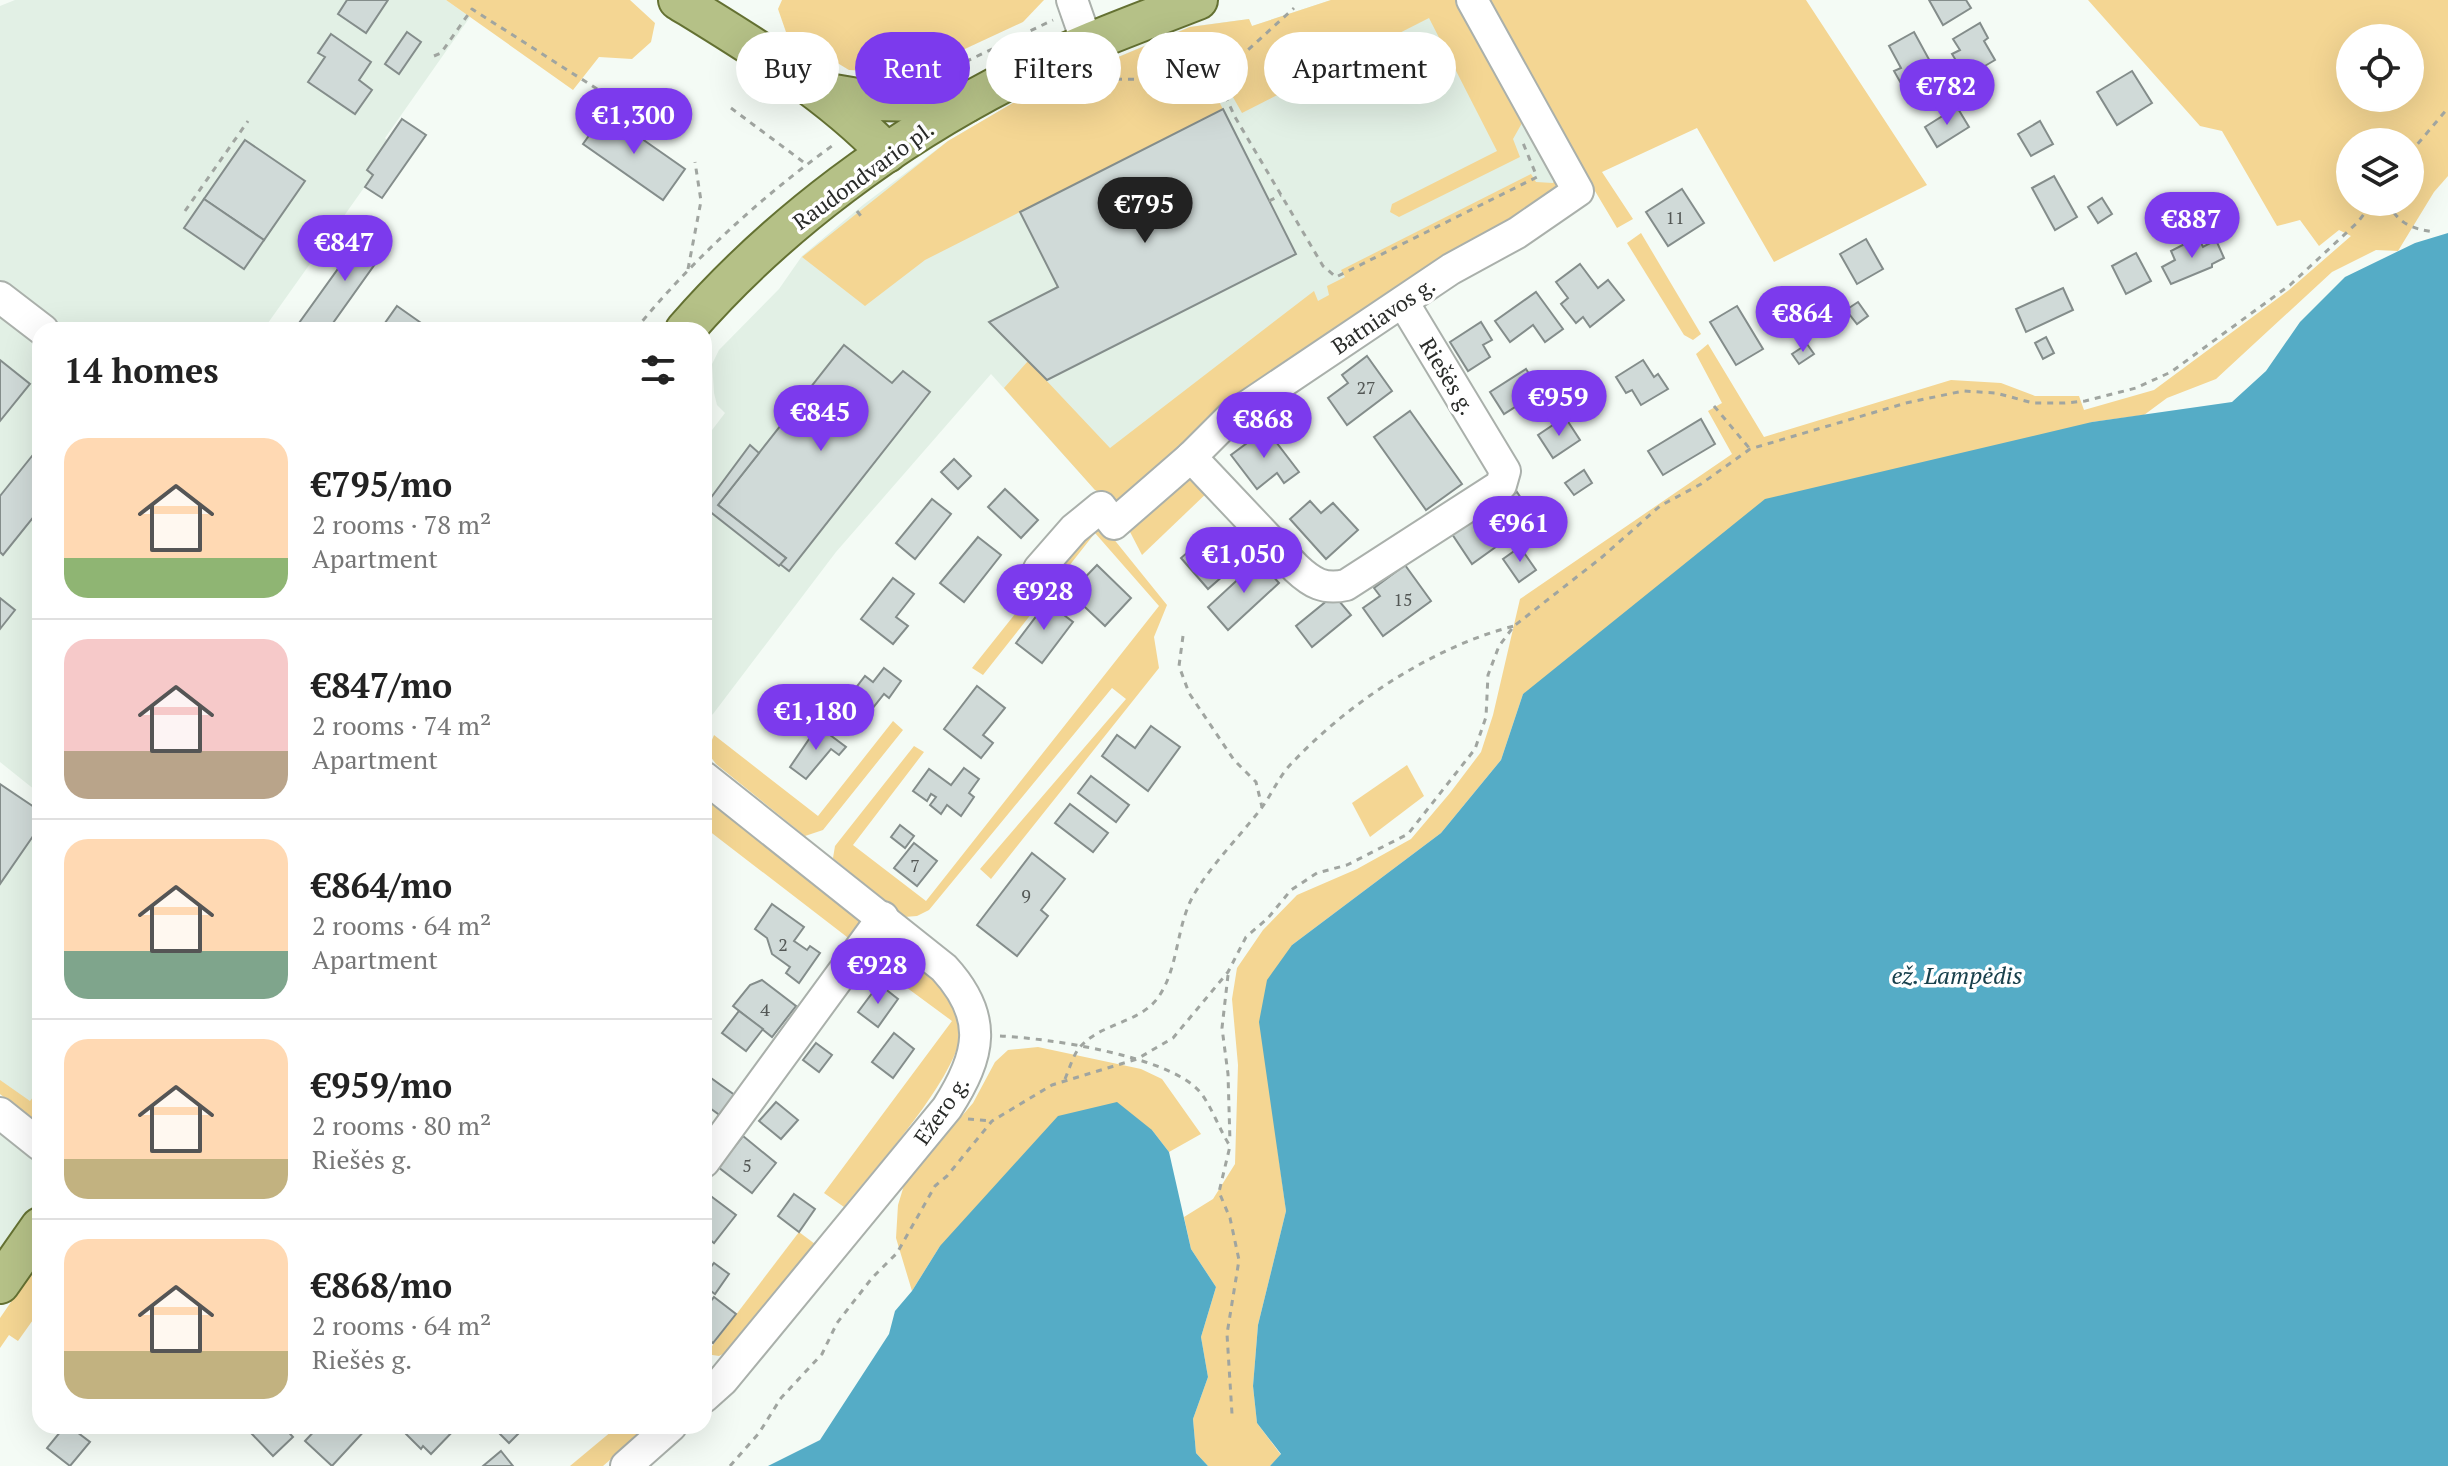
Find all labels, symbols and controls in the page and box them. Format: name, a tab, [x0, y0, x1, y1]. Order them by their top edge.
map controls	[2336, 24, 2424, 216]
button: locate	[2336, 24, 2424, 112]
chip: Buy	[736, 32, 839, 104]
chip: Rent	[855, 32, 970, 104]
chip: Filters	[986, 32, 1121, 104]
chip: New	[1137, 32, 1248, 104]
chip: Apartment	[1264, 32, 1456, 104]
pin: €782	[1900, 59, 1994, 127]
text: €782	[1918, 68, 1976, 102]
pin: €1,300	[569, 88, 699, 156]
text: €1,300	[593, 97, 675, 131]
street label: Raudondvario pl.	[787, 114, 939, 236]
button: layers	[2336, 128, 2424, 216]
pin: €795	[1098, 177, 1192, 245]
text: €795	[1116, 186, 1174, 220]
pin: €887	[2145, 192, 2239, 260]
text: €887	[2163, 201, 2221, 235]
house number: 11	[1665, 205, 1685, 229]
pin: €847	[298, 215, 392, 283]
text: €847	[316, 224, 374, 258]
street label: Batniavos g.	[1326, 270, 1440, 360]
pin: €864	[1756, 286, 1850, 354]
text: €864	[1774, 295, 1832, 329]
street label: Riešės g.	[1414, 332, 1482, 420]
text: 14 homes	[64, 348, 219, 393]
icon: filters	[636, 348, 680, 392]
pin: €959	[1512, 370, 1606, 438]
house number: 27	[1356, 375, 1376, 399]
text: €959	[1530, 379, 1588, 413]
pin: €845	[774, 385, 868, 453]
pin: €868	[1217, 392, 1311, 460]
text: €845	[792, 394, 850, 428]
text: €868	[1235, 401, 1293, 435]
text: €795/mo	[312, 462, 452, 507]
icon: home	[128, 470, 224, 566]
pin: €961	[1473, 496, 1567, 564]
text: €961	[1491, 505, 1549, 539]
text: 2 rooms · 78 m²	[312, 507, 491, 541]
pin: €1,050	[1179, 527, 1309, 595]
text: €1,050	[1203, 536, 1285, 570]
text: Apartment	[312, 541, 438, 575]
pin: €928	[997, 564, 1091, 632]
text: €928	[1015, 573, 1073, 607]
house number: 15	[1393, 587, 1413, 611]
text: €847/mo	[312, 663, 452, 708]
icon: home	[128, 671, 224, 767]
pin: €1,180	[751, 684, 881, 752]
text: €1,180	[775, 693, 857, 727]
text: 2 rooms · 74 m²	[312, 708, 491, 742]
text: Apartment	[312, 742, 438, 776]
house number: 7	[910, 853, 920, 877]
text: €864/mo	[312, 863, 452, 908]
icon: home	[128, 871, 224, 967]
house number: 9	[1021, 883, 1031, 907]
text: 2 rooms · 64 m²	[312, 908, 491, 942]
house number: 2	[778, 932, 788, 956]
pin: €928	[831, 938, 925, 1006]
text: Apartment	[312, 942, 438, 976]
text: €928	[849, 947, 907, 981]
water label: ež. Lampėdis	[1891, 959, 2023, 991]
house number: 4	[760, 997, 770, 1021]
text: €959/mo	[312, 1063, 452, 1108]
street label: Ežero g.	[907, 1070, 975, 1150]
icon: home	[128, 1071, 224, 1167]
text: 2 rooms · 80 m²	[312, 1108, 491, 1142]
text: Riešės g.	[312, 1142, 412, 1176]
house number: 5	[742, 1153, 752, 1177]
text: €868/mo	[312, 1263, 452, 1308]
icon: home	[128, 1271, 224, 1367]
text: 2 rooms · 64 m²	[312, 1308, 491, 1342]
text: Riešės g.	[312, 1342, 412, 1376]

